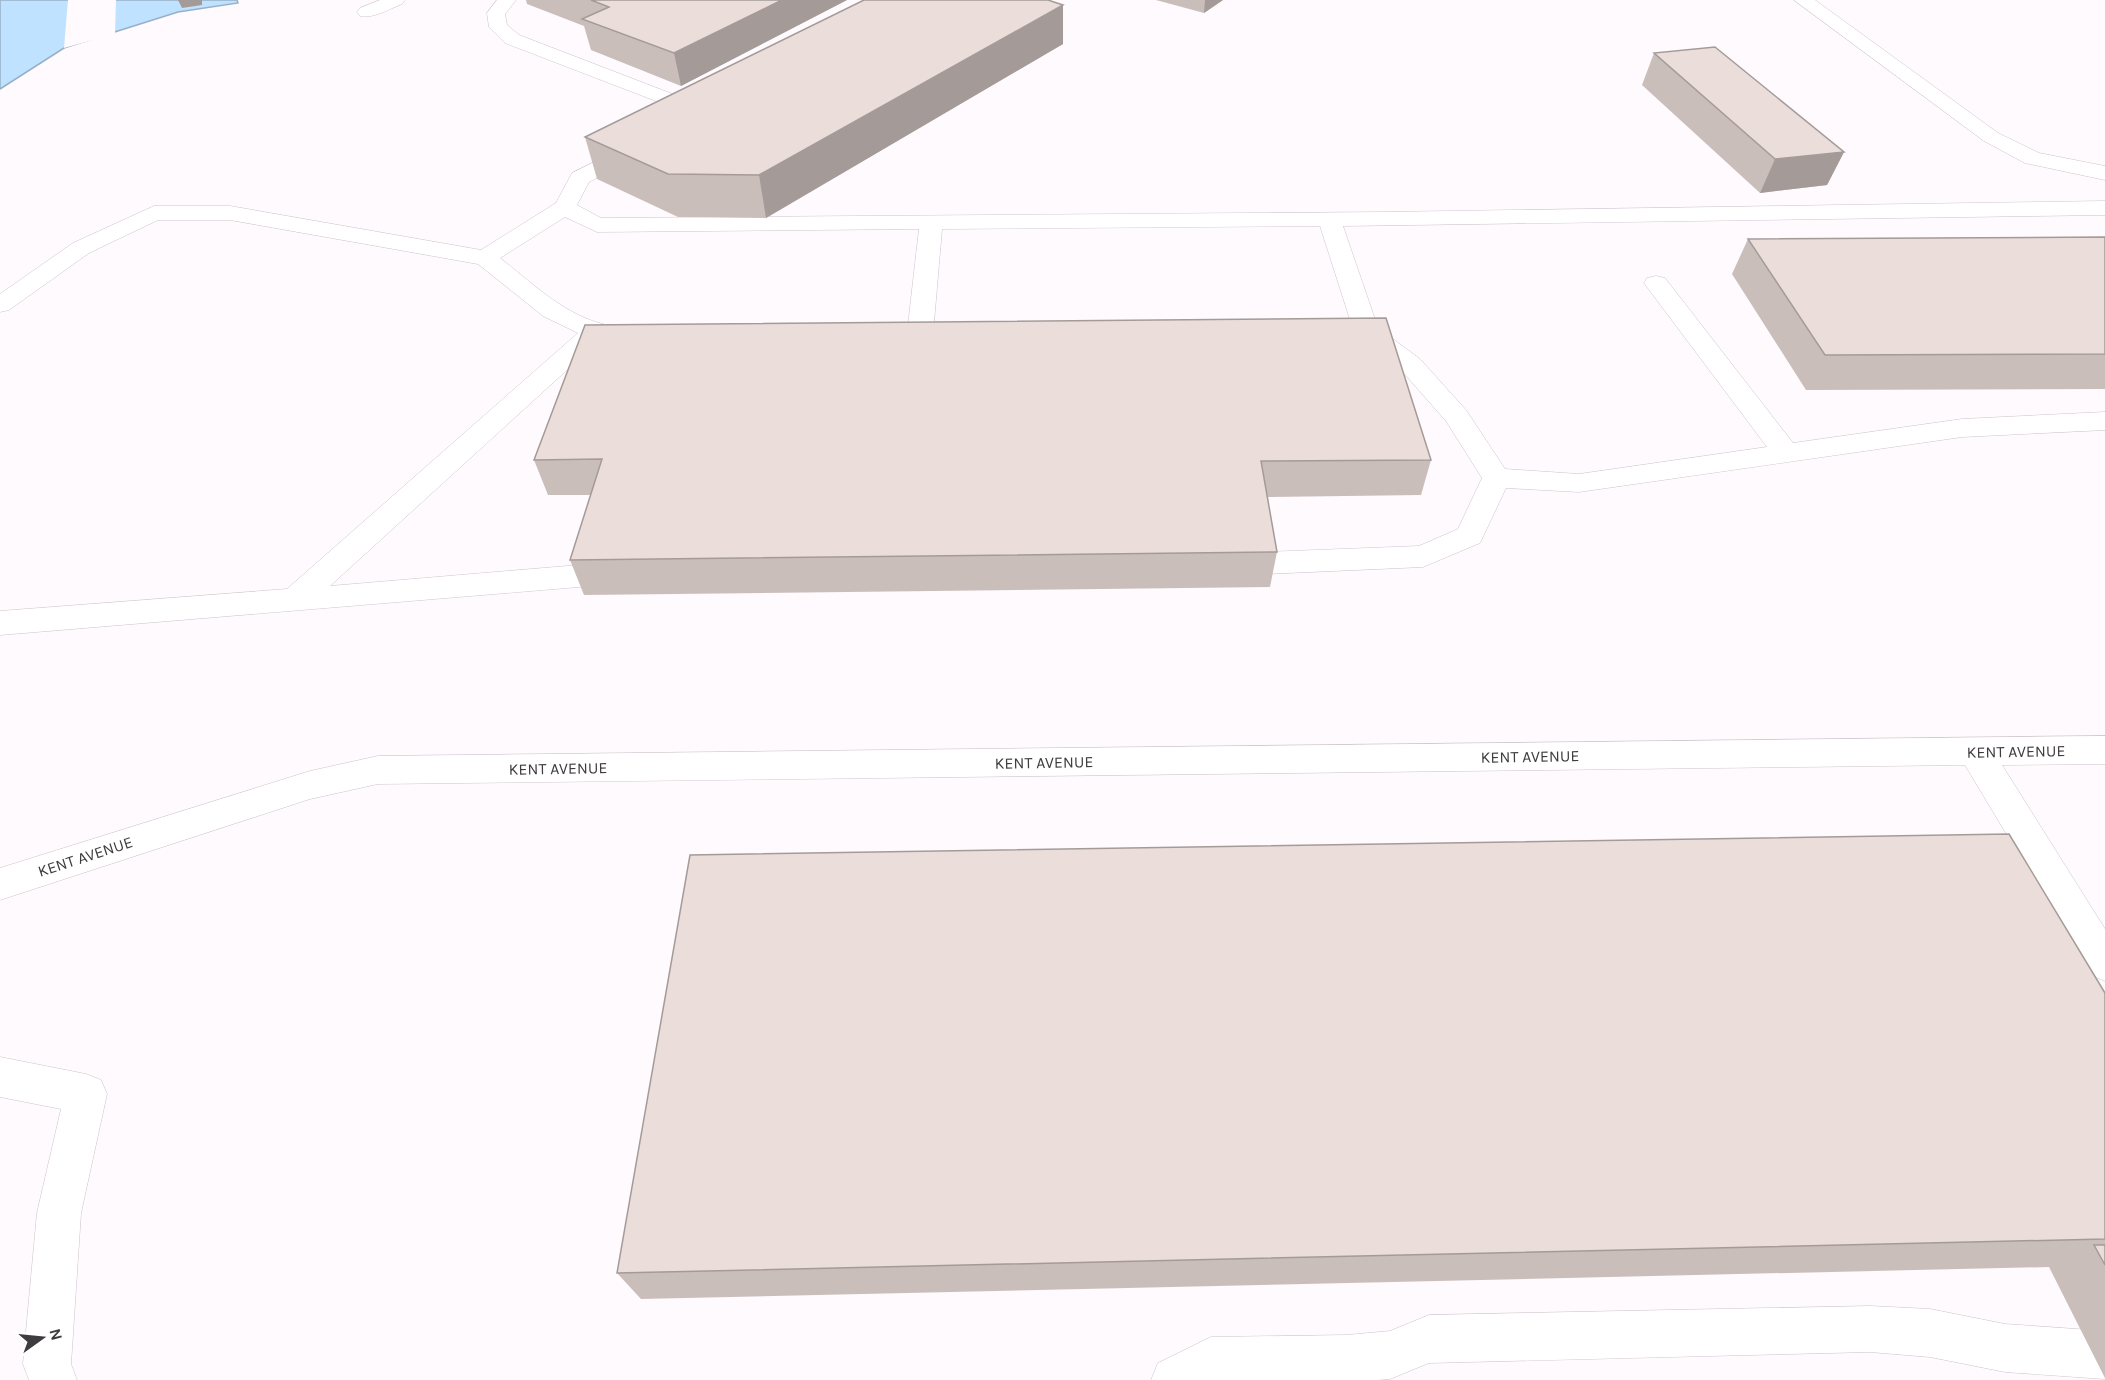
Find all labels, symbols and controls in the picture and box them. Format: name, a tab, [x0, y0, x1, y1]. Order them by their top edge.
street label: KENT AVENUE	[1967, 741, 2065, 762]
street label: KENT AVENUE	[1481, 746, 1579, 767]
street label: KENT AVENUE	[995, 752, 1093, 773]
street label: KENT AVENUE	[509, 758, 607, 779]
street label: KENT AVENUE	[35, 832, 135, 881]
north arrow	[12, 1308, 72, 1368]
text: N	[45, 1326, 67, 1342]

